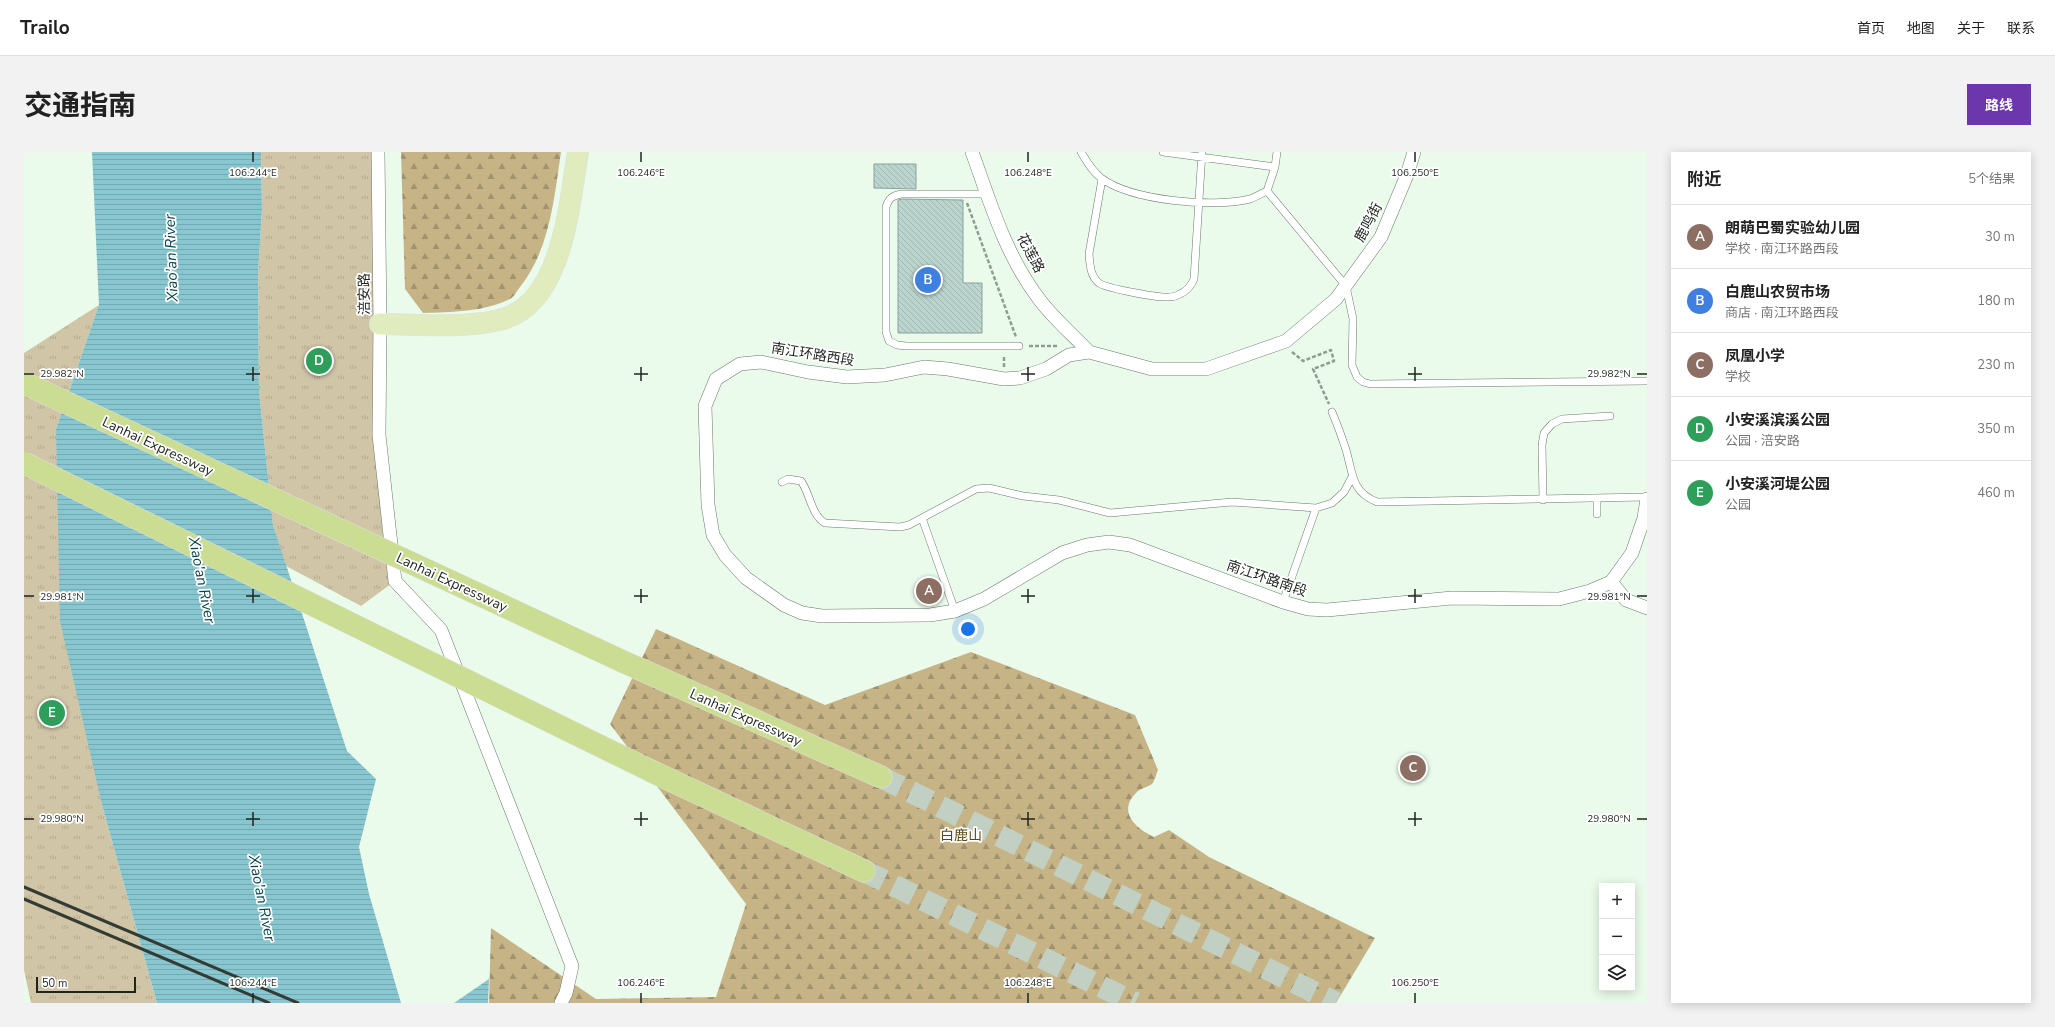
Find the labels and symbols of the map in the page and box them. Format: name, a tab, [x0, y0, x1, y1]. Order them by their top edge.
text: 106.244°E	[229, 166, 277, 180]
text: 106.246°E	[617, 166, 665, 180]
text: 106.248°E	[1004, 166, 1052, 180]
text: 106.250°E	[1391, 166, 1439, 180]
street label: 鹿鸣街	[1350, 199, 1387, 245]
water label: Xiao'an River	[159, 213, 183, 303]
street label: 花莲路	[1012, 230, 1049, 276]
pin: B	[915, 265, 941, 295]
street label: 涪安路	[355, 273, 374, 315]
street label: 南江环路西段	[770, 339, 856, 370]
pin: D	[306, 346, 332, 376]
text: 29.982°N	[40, 367, 84, 381]
text: 29.982°N	[1587, 367, 1631, 381]
street label: Lanhai Expressway	[99, 412, 217, 481]
water label: Xiao'an River	[184, 534, 220, 626]
street label: Lanhai Expressway	[393, 548, 511, 617]
street label: 南江环路南段	[1224, 556, 1310, 601]
pin: A	[916, 576, 942, 606]
text: 29.981°N	[40, 590, 84, 604]
text: 29.981°N	[1587, 590, 1631, 604]
your location	[958, 619, 978, 639]
street label: Lanhai Expressway	[687, 684, 806, 751]
pin: E	[39, 698, 65, 728]
pin: C	[1400, 753, 1426, 783]
text: 29.980°N	[40, 812, 84, 826]
text: 29.980°N	[1587, 812, 1631, 826]
park label: 白鹿山	[940, 826, 982, 845]
water label: Xiao'an River	[244, 852, 280, 944]
scale bar	[36, 975, 136, 994]
text: 106.244°E	[229, 976, 277, 990]
text: 106.246°E	[617, 976, 665, 990]
text: 106.248°E	[1004, 976, 1052, 990]
text: 106.250°E	[1391, 976, 1439, 990]

